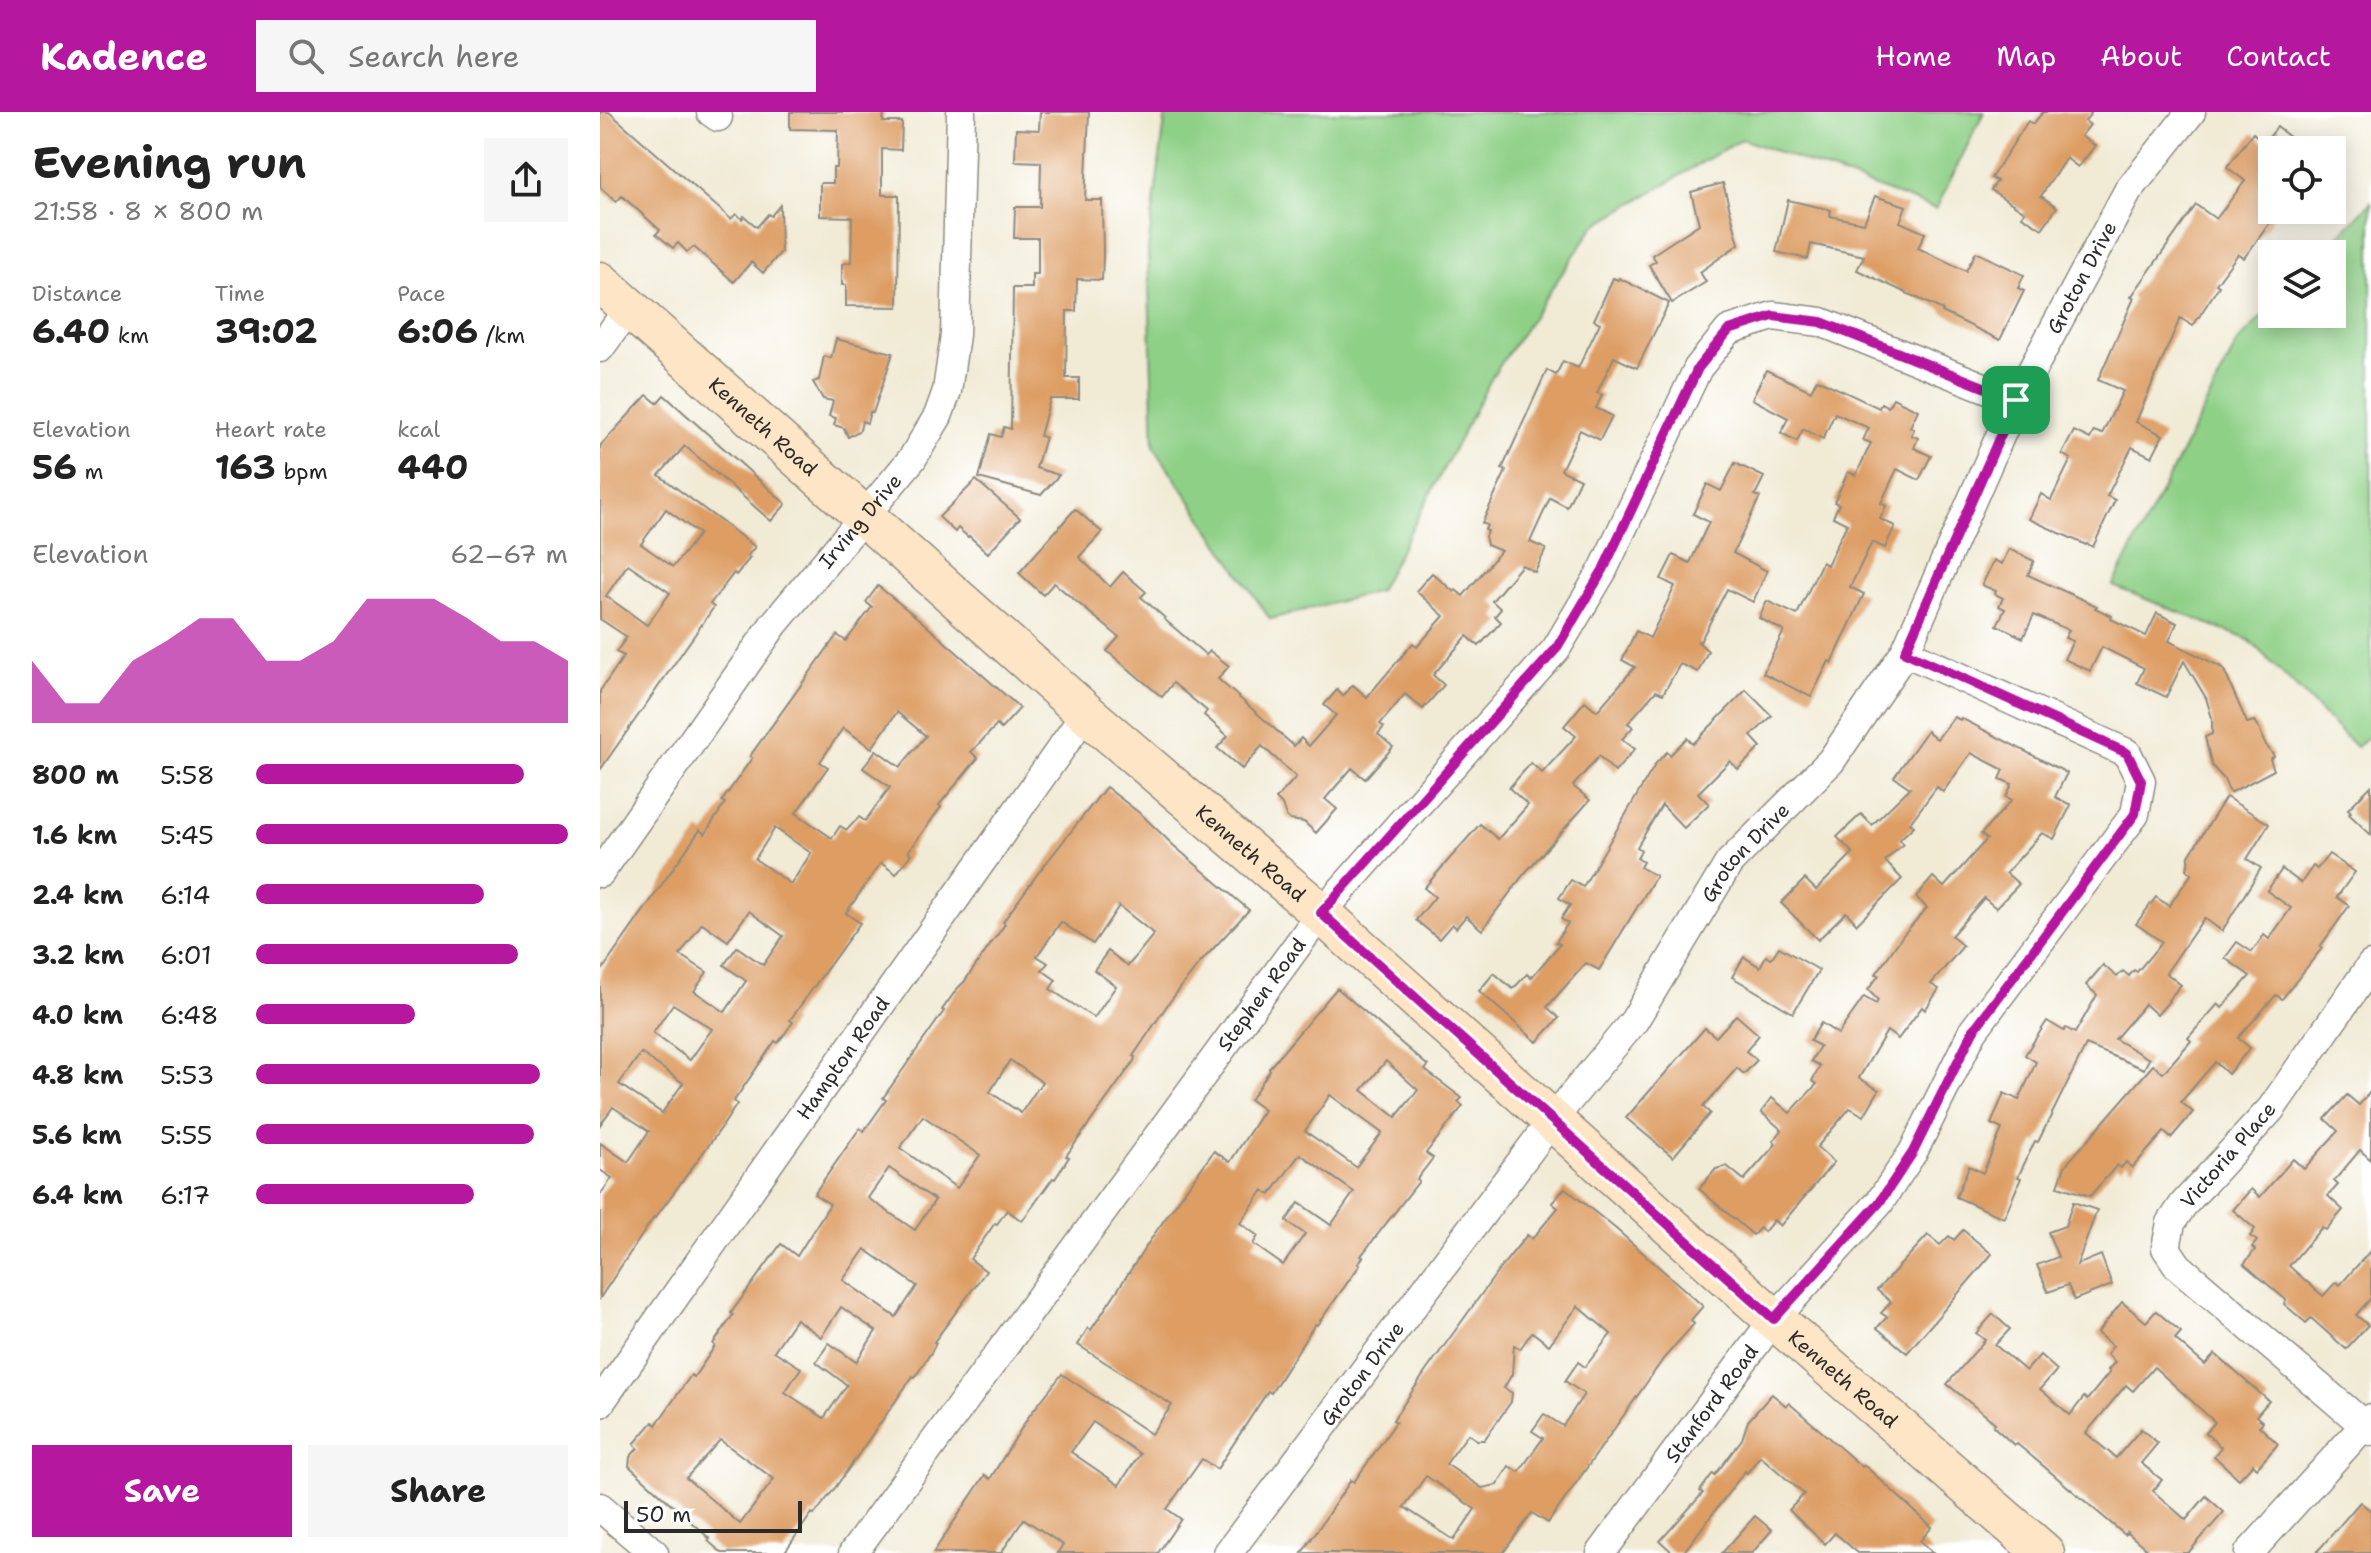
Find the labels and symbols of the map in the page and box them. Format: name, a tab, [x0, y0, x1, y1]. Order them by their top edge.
street label: Groton Drive	[2041, 217, 2122, 338]
pin	[1982, 366, 2050, 434]
street label: Kenneth Road	[703, 372, 823, 482]
street label: Irving Drive	[813, 468, 907, 574]
street label: Groton Drive	[1695, 797, 1795, 907]
street label: Kenneth Road	[1190, 799, 1312, 908]
street label: Stephen Road	[1211, 932, 1312, 1056]
street label: Hampton Road	[791, 991, 895, 1125]
street label: Victoria Place	[2175, 1096, 2281, 1214]
street label: Groton Drive	[1315, 1316, 1410, 1431]
street label: Kenneth Road	[1783, 1324, 1904, 1434]
street label: Stanford Road	[1659, 1339, 1764, 1468]
scale bar	[624, 1497, 802, 1533]

